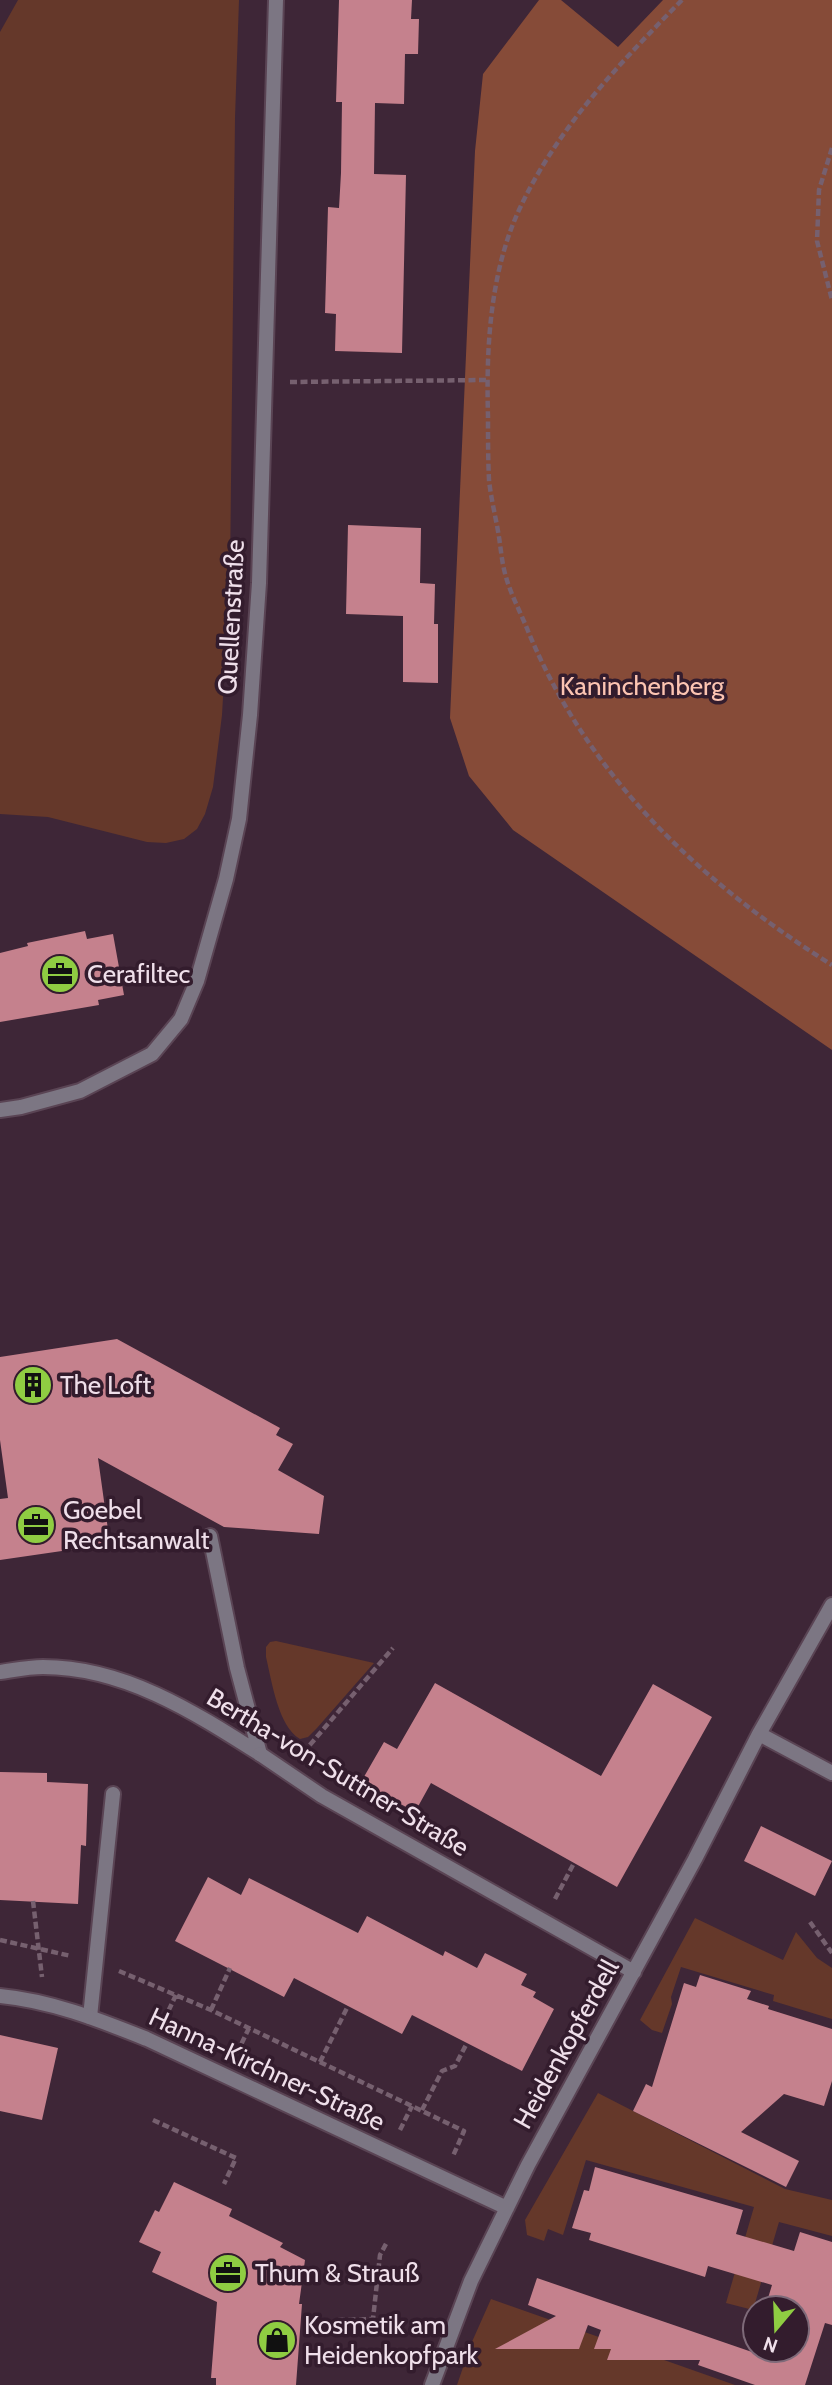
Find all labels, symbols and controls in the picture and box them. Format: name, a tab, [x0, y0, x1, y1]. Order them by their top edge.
street label: Quellenstraße	[211, 539, 251, 695]
park label: Kaninchenberg	[560, 670, 725, 702]
office icon: Cerafiltec	[39, 953, 81, 995]
place label: Cerafiltec	[87, 958, 190, 990]
building icon: The Loft	[12, 1364, 54, 1406]
place label: The Loft	[60, 1369, 151, 1401]
place label: Goebel Rechtsanwalt	[63, 1494, 210, 1556]
office icon: Goebel Rechtsanwalt	[15, 1504, 57, 1546]
street label: Bertha-von-Suttner-Straße	[201, 1681, 475, 1863]
street label: Heidenkopferdell	[506, 1954, 626, 2134]
street label: Hanna-Kirchner-Straße	[144, 2000, 390, 2138]
office icon: Thum & Strauß	[207, 2252, 249, 2294]
place label: Thum & Strauß	[255, 2257, 420, 2289]
north arrow	[741, 2294, 811, 2364]
place label: Kosmetik am Heidenkopfpark	[304, 2309, 479, 2371]
shop icon: Kosmetik am Heidenkopfpark	[256, 2319, 298, 2361]
text: N	[761, 2332, 781, 2358]

